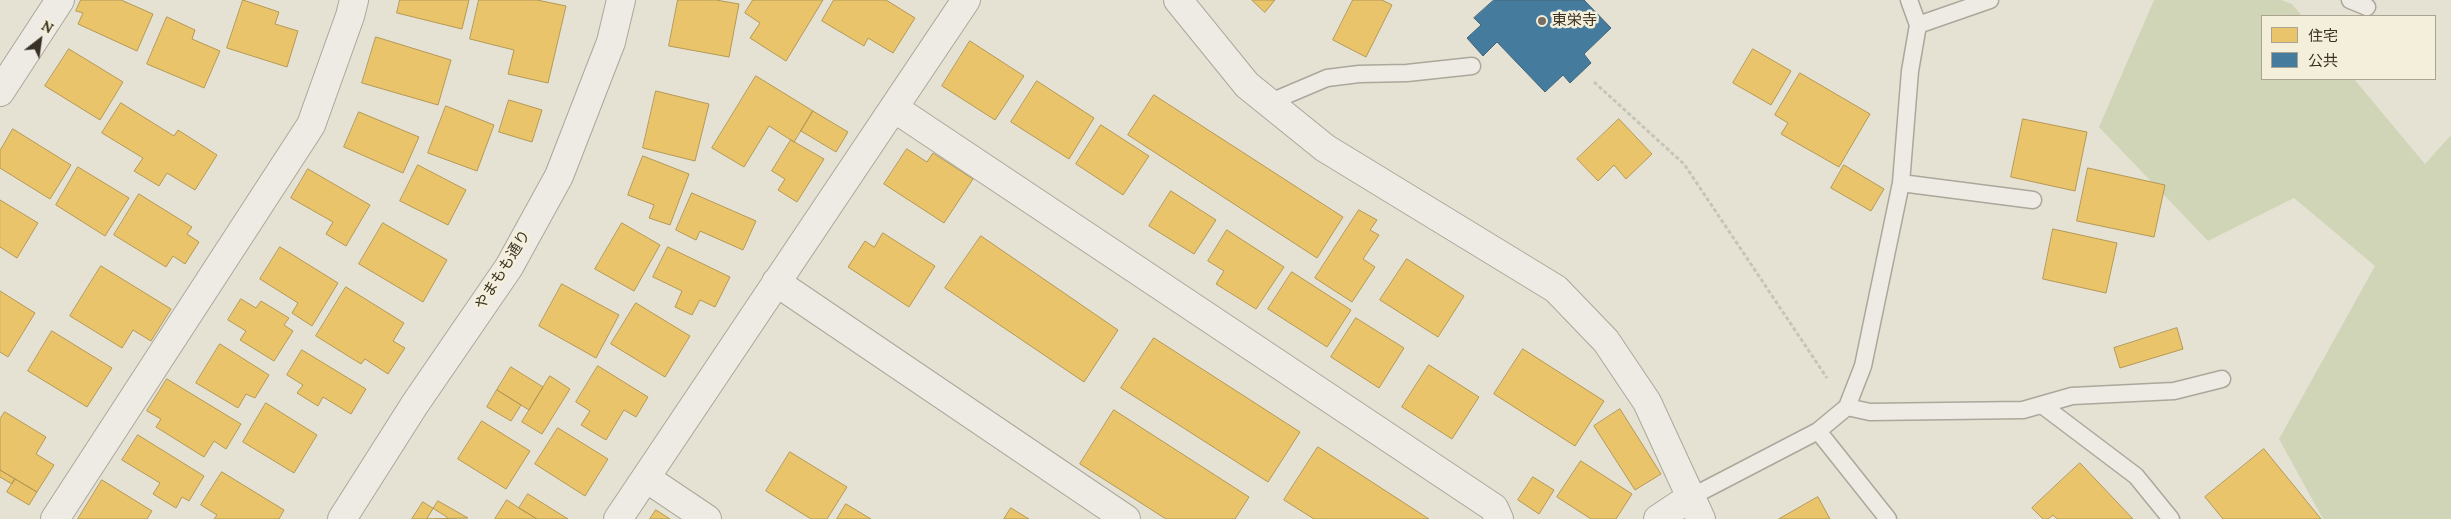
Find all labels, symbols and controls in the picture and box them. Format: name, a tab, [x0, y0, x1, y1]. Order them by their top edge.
place label: 東栄寺	[1552, 12, 1597, 30]
north arrow	[15, 15, 65, 65]
marker: 東栄寺	[1536, 15, 1548, 27]
legend	[2261, 15, 2436, 80]
text: N	[38, 17, 57, 38]
text: 住宅	[2308, 26, 2338, 45]
text: 公共	[2308, 51, 2338, 70]
street label: やまもも通り	[472, 227, 534, 313]

